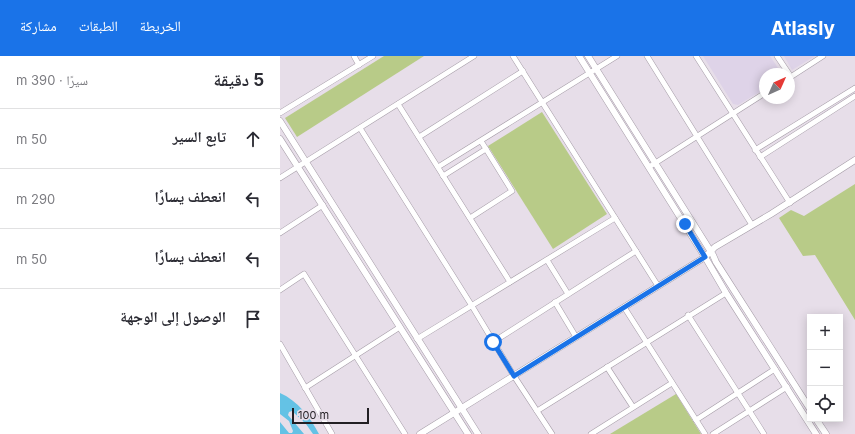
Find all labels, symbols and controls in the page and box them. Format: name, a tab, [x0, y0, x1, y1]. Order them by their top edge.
text: مشاركة	[20, 17, 57, 34]
text: الطبقات	[79, 17, 118, 34]
text: الخريطة	[140, 17, 181, 34]
text: Atlasly	[771, 17, 835, 40]
north arrow	[759, 68, 795, 104]
text: 5 دقيقة	[213, 70, 264, 90]
text: سيرًا · 390 m	[16, 72, 88, 88]
text: تابع السير	[172, 127, 226, 146]
icon: ahead	[242, 128, 264, 150]
text: 50 m	[16, 131, 47, 147]
text: انعطف يسارًا	[154, 187, 226, 206]
icon: left	[242, 188, 264, 210]
text: 290 m	[16, 191, 55, 207]
route end	[676, 215, 694, 233]
text: انعطف يسارًا	[154, 247, 226, 266]
icon: left	[242, 248, 264, 270]
text: 50 m	[16, 251, 47, 267]
text: الوصول إلى الوجهة	[120, 307, 226, 326]
icon: arrive	[242, 308, 264, 330]
map controls	[807, 314, 843, 422]
button: +	[807, 314, 843, 350]
route start	[484, 333, 502, 351]
button: −	[807, 350, 843, 386]
button: locate	[807, 386, 843, 422]
scale bar	[292, 406, 369, 425]
text: 100 m	[298, 408, 329, 422]

